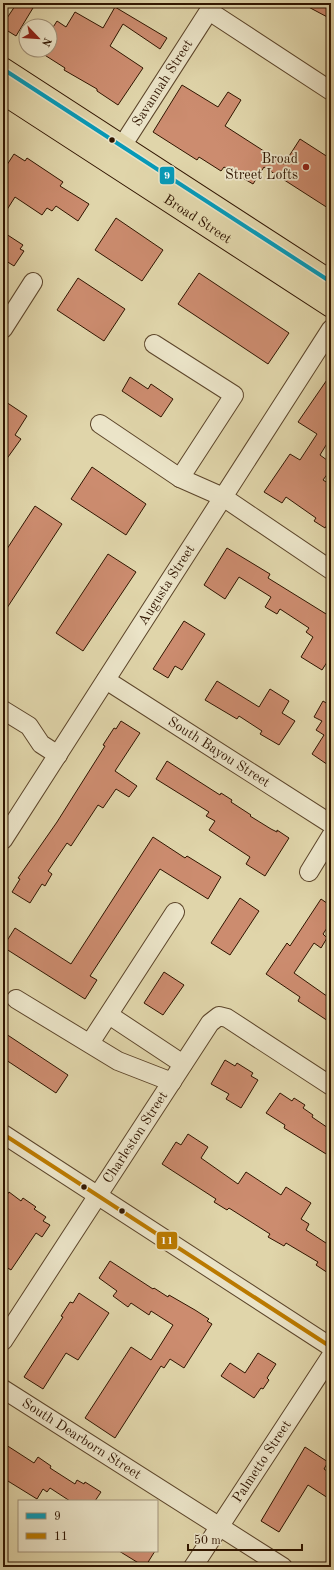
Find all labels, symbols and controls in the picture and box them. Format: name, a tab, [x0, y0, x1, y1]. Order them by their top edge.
north arrow	[18, 18, 58, 58]
text: N	[39, 35, 52, 48]
street label: Savannah Street	[130, 37, 196, 129]
unlabelled marker	[107, 135, 117, 145]
place label: Broad Street Lofts	[225, 152, 298, 182]
marker: Broad Street Lofts	[301, 162, 311, 172]
line badge: 9	[159, 166, 175, 185]
text: 9	[164, 171, 170, 182]
street label: Broad Street	[161, 192, 234, 246]
street label: Augusta Street	[136, 542, 198, 628]
street label: South Bayou Street	[165, 714, 273, 790]
street label: Charleston Street	[101, 1089, 171, 1186]
unlabelled marker	[79, 1182, 89, 1192]
unlabelled marker	[117, 1206, 127, 1216]
line badge: 11	[156, 1231, 178, 1250]
text: 11	[161, 1236, 173, 1247]
street label: South Dearborn Street	[19, 1396, 144, 1482]
street label: Palmetto Street	[230, 1418, 294, 1505]
legend	[18, 1500, 158, 1552]
text: 9	[54, 1511, 61, 1523]
scale bar	[188, 1526, 302, 1552]
text: 11	[54, 1531, 68, 1543]
text: 50 m	[194, 1534, 221, 1547]

